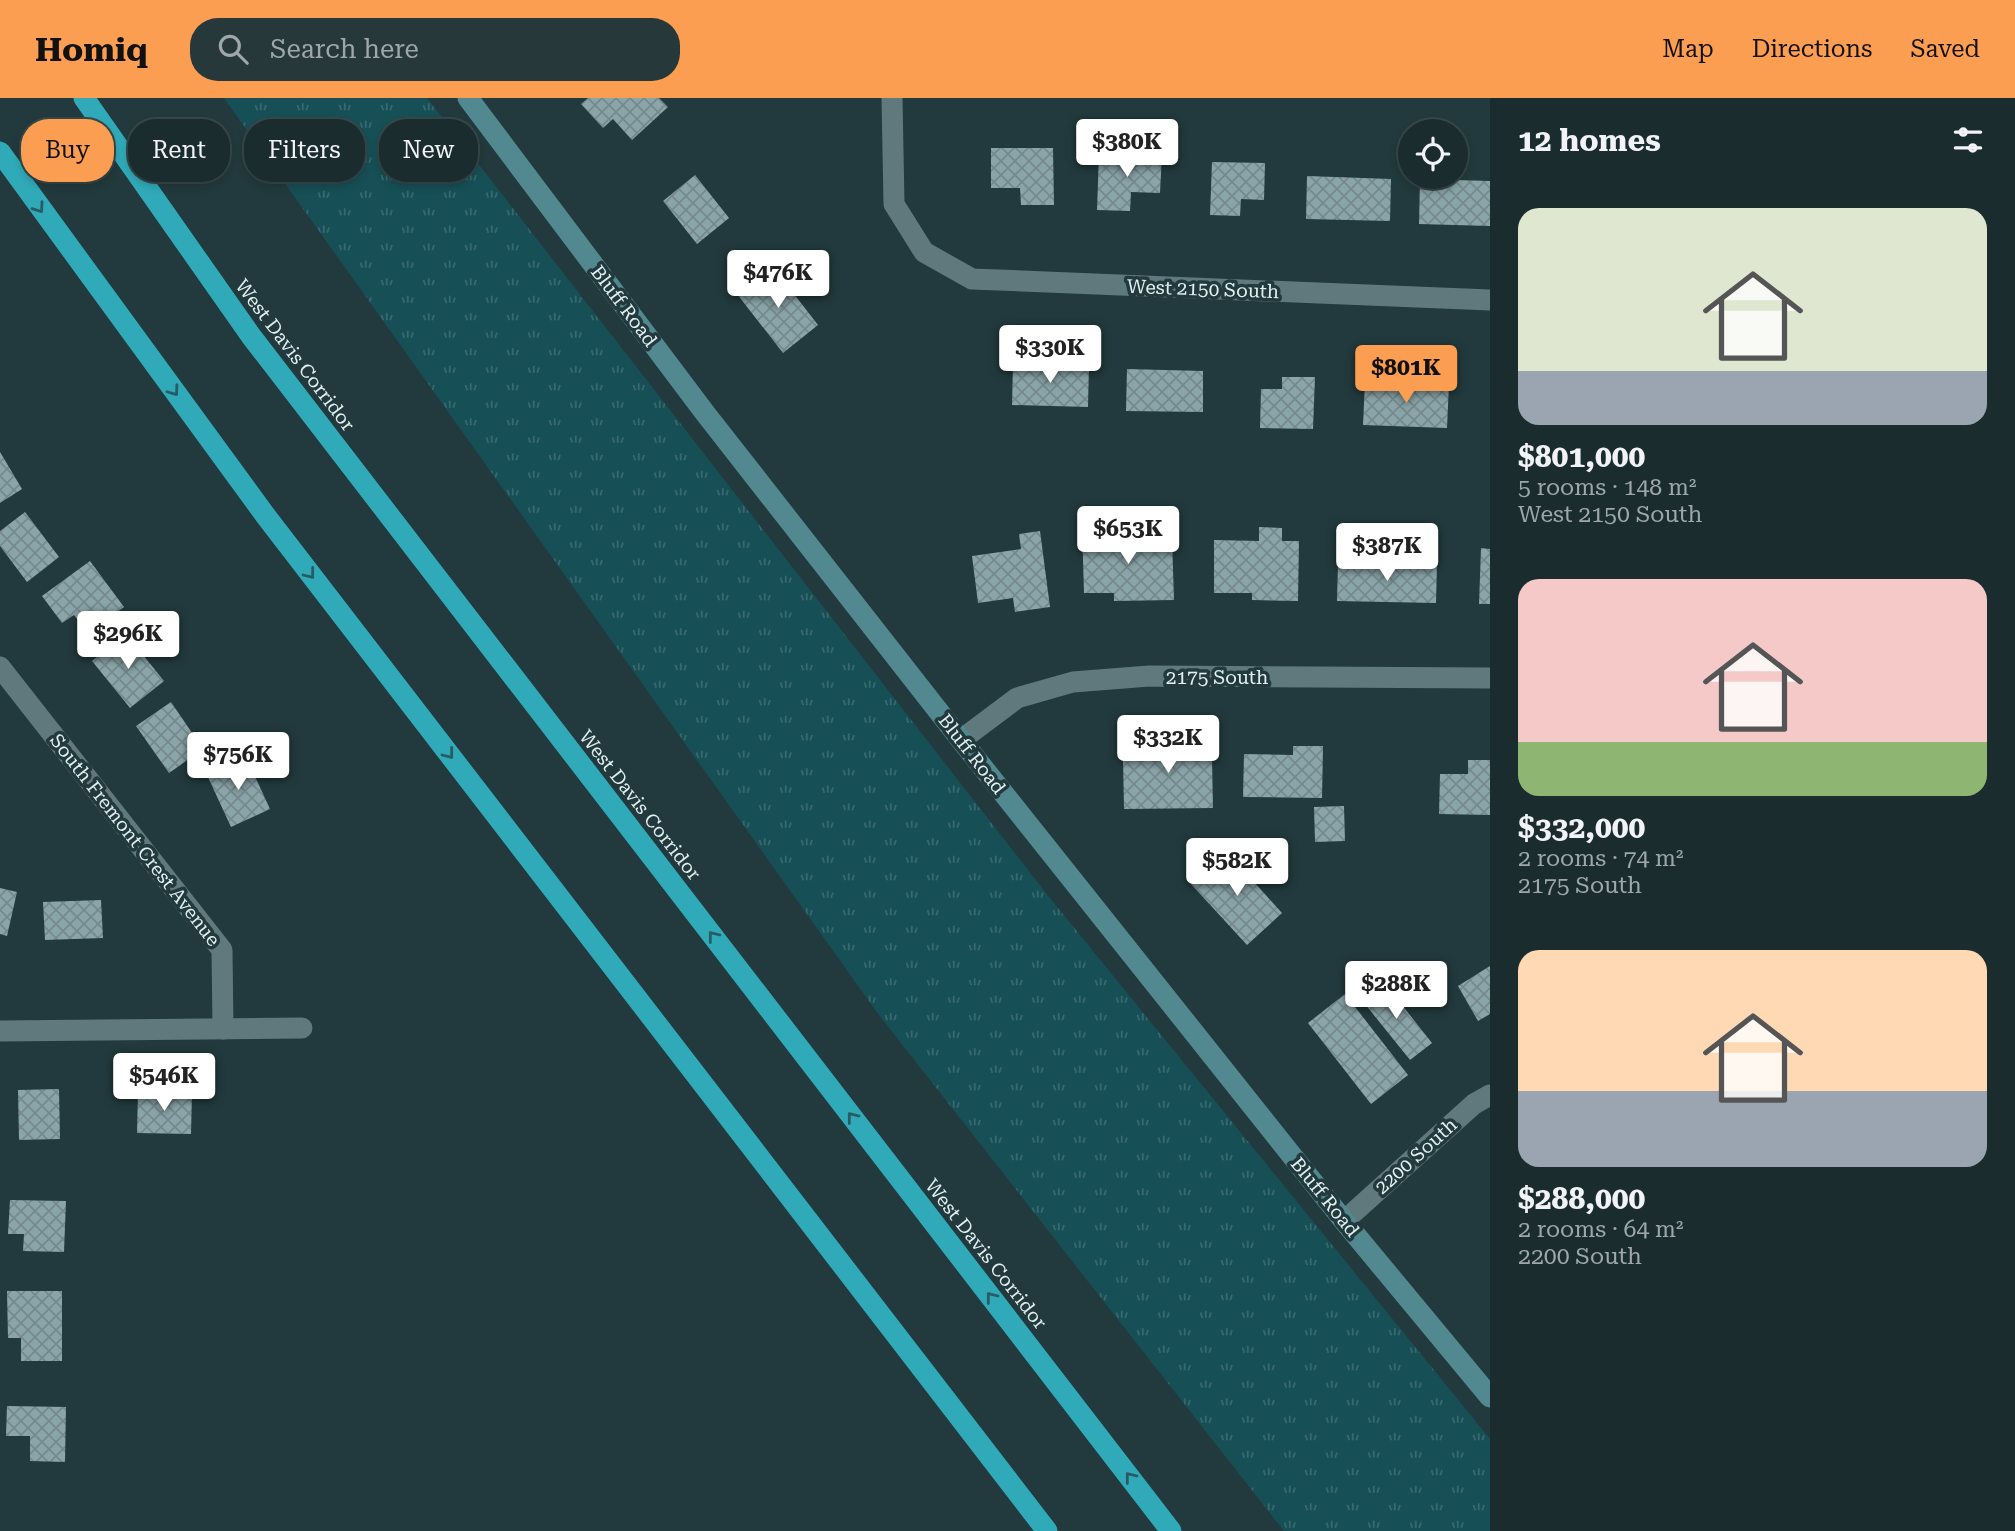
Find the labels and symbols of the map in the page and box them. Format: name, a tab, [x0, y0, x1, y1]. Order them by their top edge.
pin: $380K	[1078, 120, 1176, 179]
one-way arrow	[31, 200, 44, 213]
pin: $476K	[729, 250, 827, 310]
street label: Bluff Road	[586, 261, 662, 351]
street label: West Davis Corridor	[230, 275, 360, 436]
street label: West 2150 South	[1127, 275, 1279, 303]
pin: $330K	[1001, 326, 1099, 385]
pin: $801K	[1357, 345, 1455, 405]
one-way arrow	[166, 384, 178, 396]
pin: $653K	[1079, 506, 1177, 566]
pin: $387K	[1338, 524, 1436, 583]
one-way arrow	[302, 566, 315, 578]
pin: $296K	[79, 612, 177, 671]
street label: 2175 South	[1166, 666, 1268, 689]
street label: Bluff Road	[933, 709, 1011, 799]
pin: $332K	[1119, 716, 1217, 775]
street label: West Davis Corridor	[574, 725, 706, 885]
street label: South Fremont Crest Avenue	[45, 729, 225, 951]
pin: $756K	[189, 732, 287, 792]
one-way arrow	[440, 746, 453, 759]
pin: $582K	[1188, 838, 1286, 898]
one-way arrow	[709, 932, 722, 944]
pin: $288K	[1347, 962, 1445, 1021]
pin: $546K	[115, 1054, 213, 1113]
one-way arrow	[848, 1112, 861, 1124]
street label: 2200 South	[1370, 1113, 1462, 1199]
street label: Bluff Road	[1286, 1153, 1364, 1241]
street label: West Davis Corridor	[920, 1174, 1052, 1334]
one-way arrow	[986, 1292, 999, 1304]
one-way arrow	[1125, 1472, 1138, 1485]

